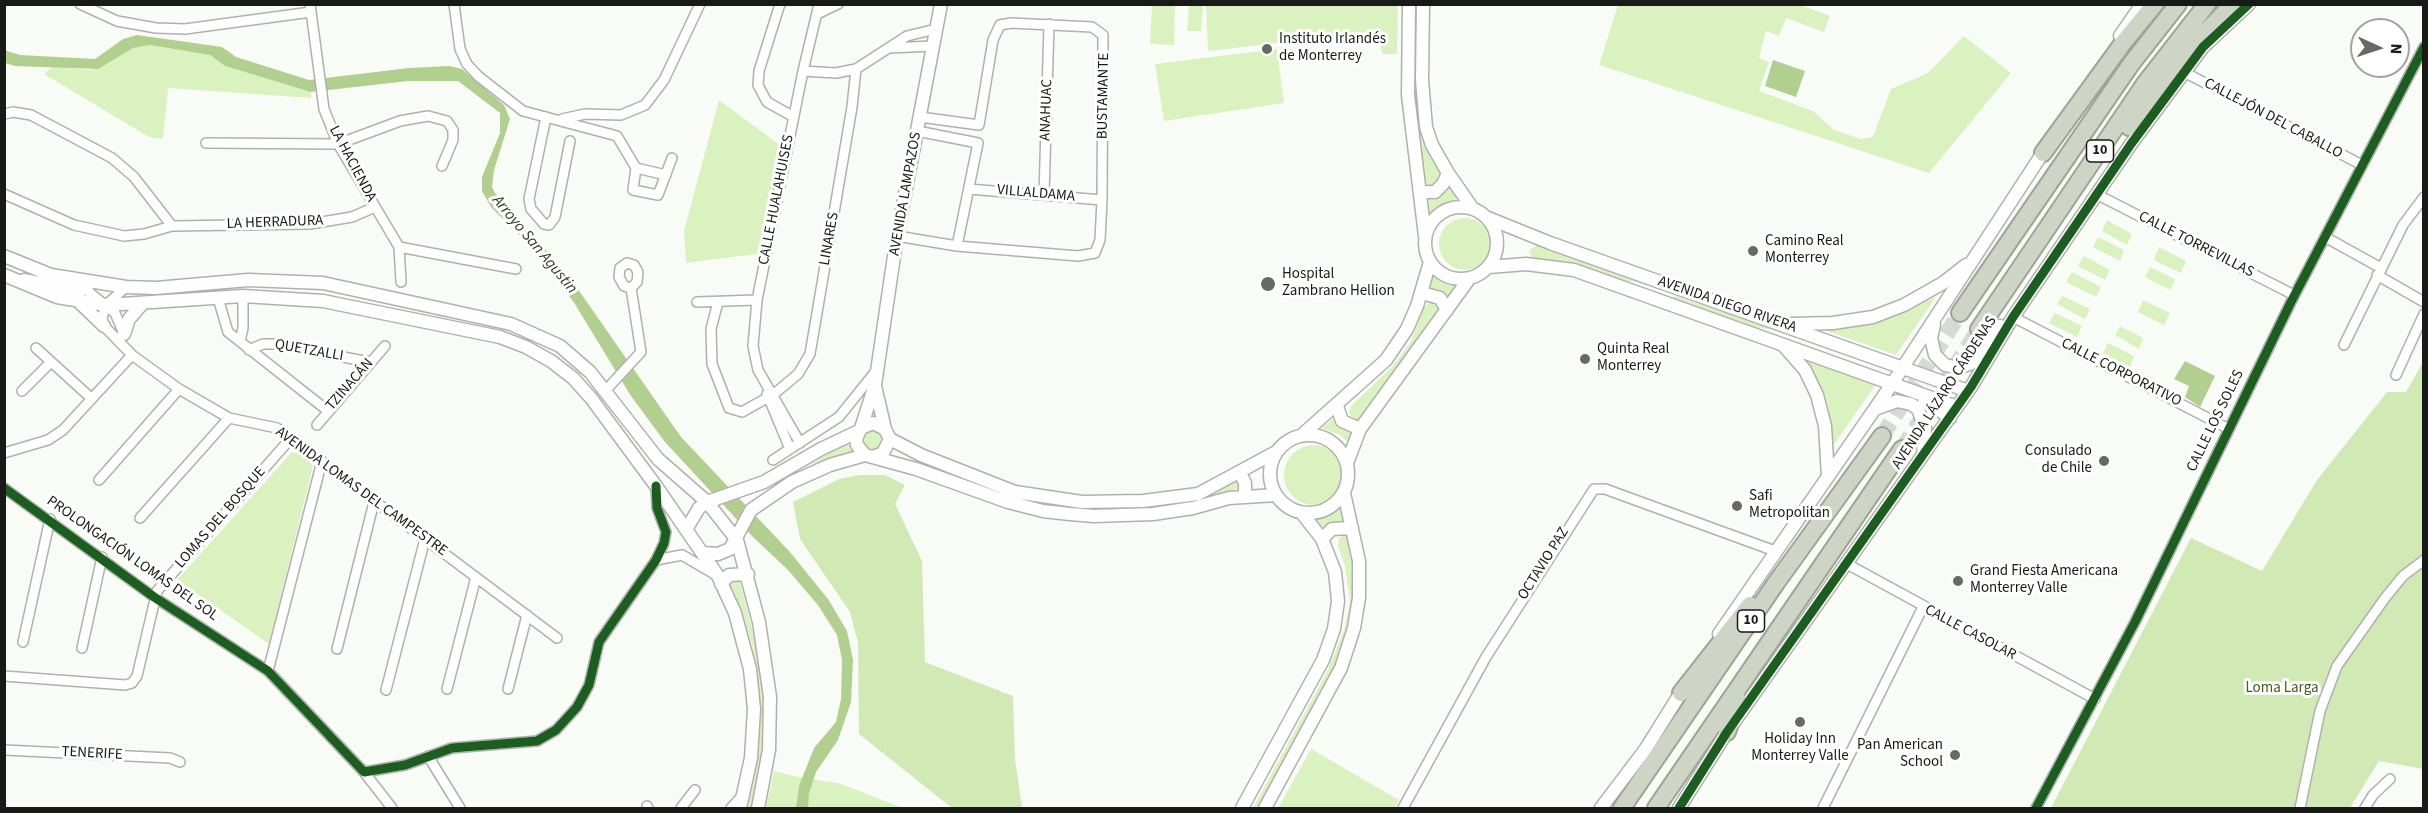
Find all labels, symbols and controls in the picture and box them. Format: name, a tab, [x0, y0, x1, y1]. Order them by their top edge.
north arrow	[2350, 18, 2410, 78]
place label: Instituto Irlandés de Monterrey	[1279, 31, 1386, 66]
marker: Instituto Irlandés de Monterrey	[1260, 42, 1274, 56]
text: N	[2385, 43, 2407, 55]
street label: BUSTAMANTE	[1094, 53, 1114, 139]
street label: CALLEJÓN DEL CABALLO	[2201, 75, 2345, 163]
street label: ANAHUAC	[1037, 79, 1057, 141]
street label: LA HACIENDA	[324, 123, 380, 205]
street label: AVENIDA LAMPAZOS	[886, 131, 926, 257]
street label: CALLE HUALAHUISES	[756, 133, 798, 267]
road number: 10	[2086, 140, 2114, 162]
street label: VILLALDAMA	[996, 182, 1076, 206]
water label: Arroyo San Agustin	[487, 192, 581, 298]
street label: CALLE TORREVILLAS	[2135, 208, 2257, 282]
street label: LINARES	[816, 211, 844, 267]
street label: LA HERRADURA	[226, 212, 324, 234]
place label: Camino Real Monterrey	[1765, 233, 1844, 268]
marker: Camino Real Monterrey	[1746, 244, 1760, 258]
place label: Hospital Zambrano Hellion	[1282, 266, 1395, 301]
street label: AVENIDA DIEGO RIVERA	[1655, 273, 1799, 337]
marker: Hospital Zambrano Hellion	[1259, 275, 1277, 293]
street label: AVENIDA LÁZARO CÁRDENAS	[1889, 313, 2001, 473]
street label: CALLE CORPORATIVO	[2058, 335, 2184, 411]
street label: QUETZALLI	[273, 336, 345, 366]
place label: Quinta Real Monterrey	[1597, 341, 1669, 376]
marker: Quinta Real Monterrey	[1578, 352, 1592, 366]
street label: TZINACÁN	[322, 355, 378, 415]
street label: CALLE LOS SOLES	[2184, 367, 2248, 475]
street label: AVENIDA LOMAS DEL CAMPESTRE	[272, 424, 450, 560]
place label: Consulado de Chile	[2025, 443, 2092, 478]
marker: Consulado de Chile	[2097, 454, 2111, 468]
street label: LOMAS DEL BOSQUE	[172, 464, 270, 572]
place label: Safi Metropolitan	[1749, 488, 1830, 523]
street label: PROLONGACIÓN LOMAS DEL SOL	[43, 493, 221, 625]
marker: Safi Metropolitan	[1730, 499, 1744, 513]
street label: OCTAVIO PAZ	[1515, 524, 1573, 604]
place label: Grand Fiesta Americana Monterrey Valle	[1970, 563, 2118, 598]
marker: Grand Fiesta Americana Monterrey Valle	[1951, 574, 1965, 588]
street label: CALLE CASOLAR	[1921, 601, 2019, 665]
road number: 10	[1738, 610, 1764, 632]
park label: Loma Larga	[2245, 680, 2319, 698]
marker: Holiday Inn Monterrey Valle	[1793, 715, 1807, 729]
place label: Holiday Inn Monterrey Valle	[1751, 731, 1849, 766]
place label: Pan American School	[1857, 737, 1943, 772]
street label: TENERIFE	[61, 743, 123, 765]
marker: Pan American School	[1948, 748, 1962, 762]

